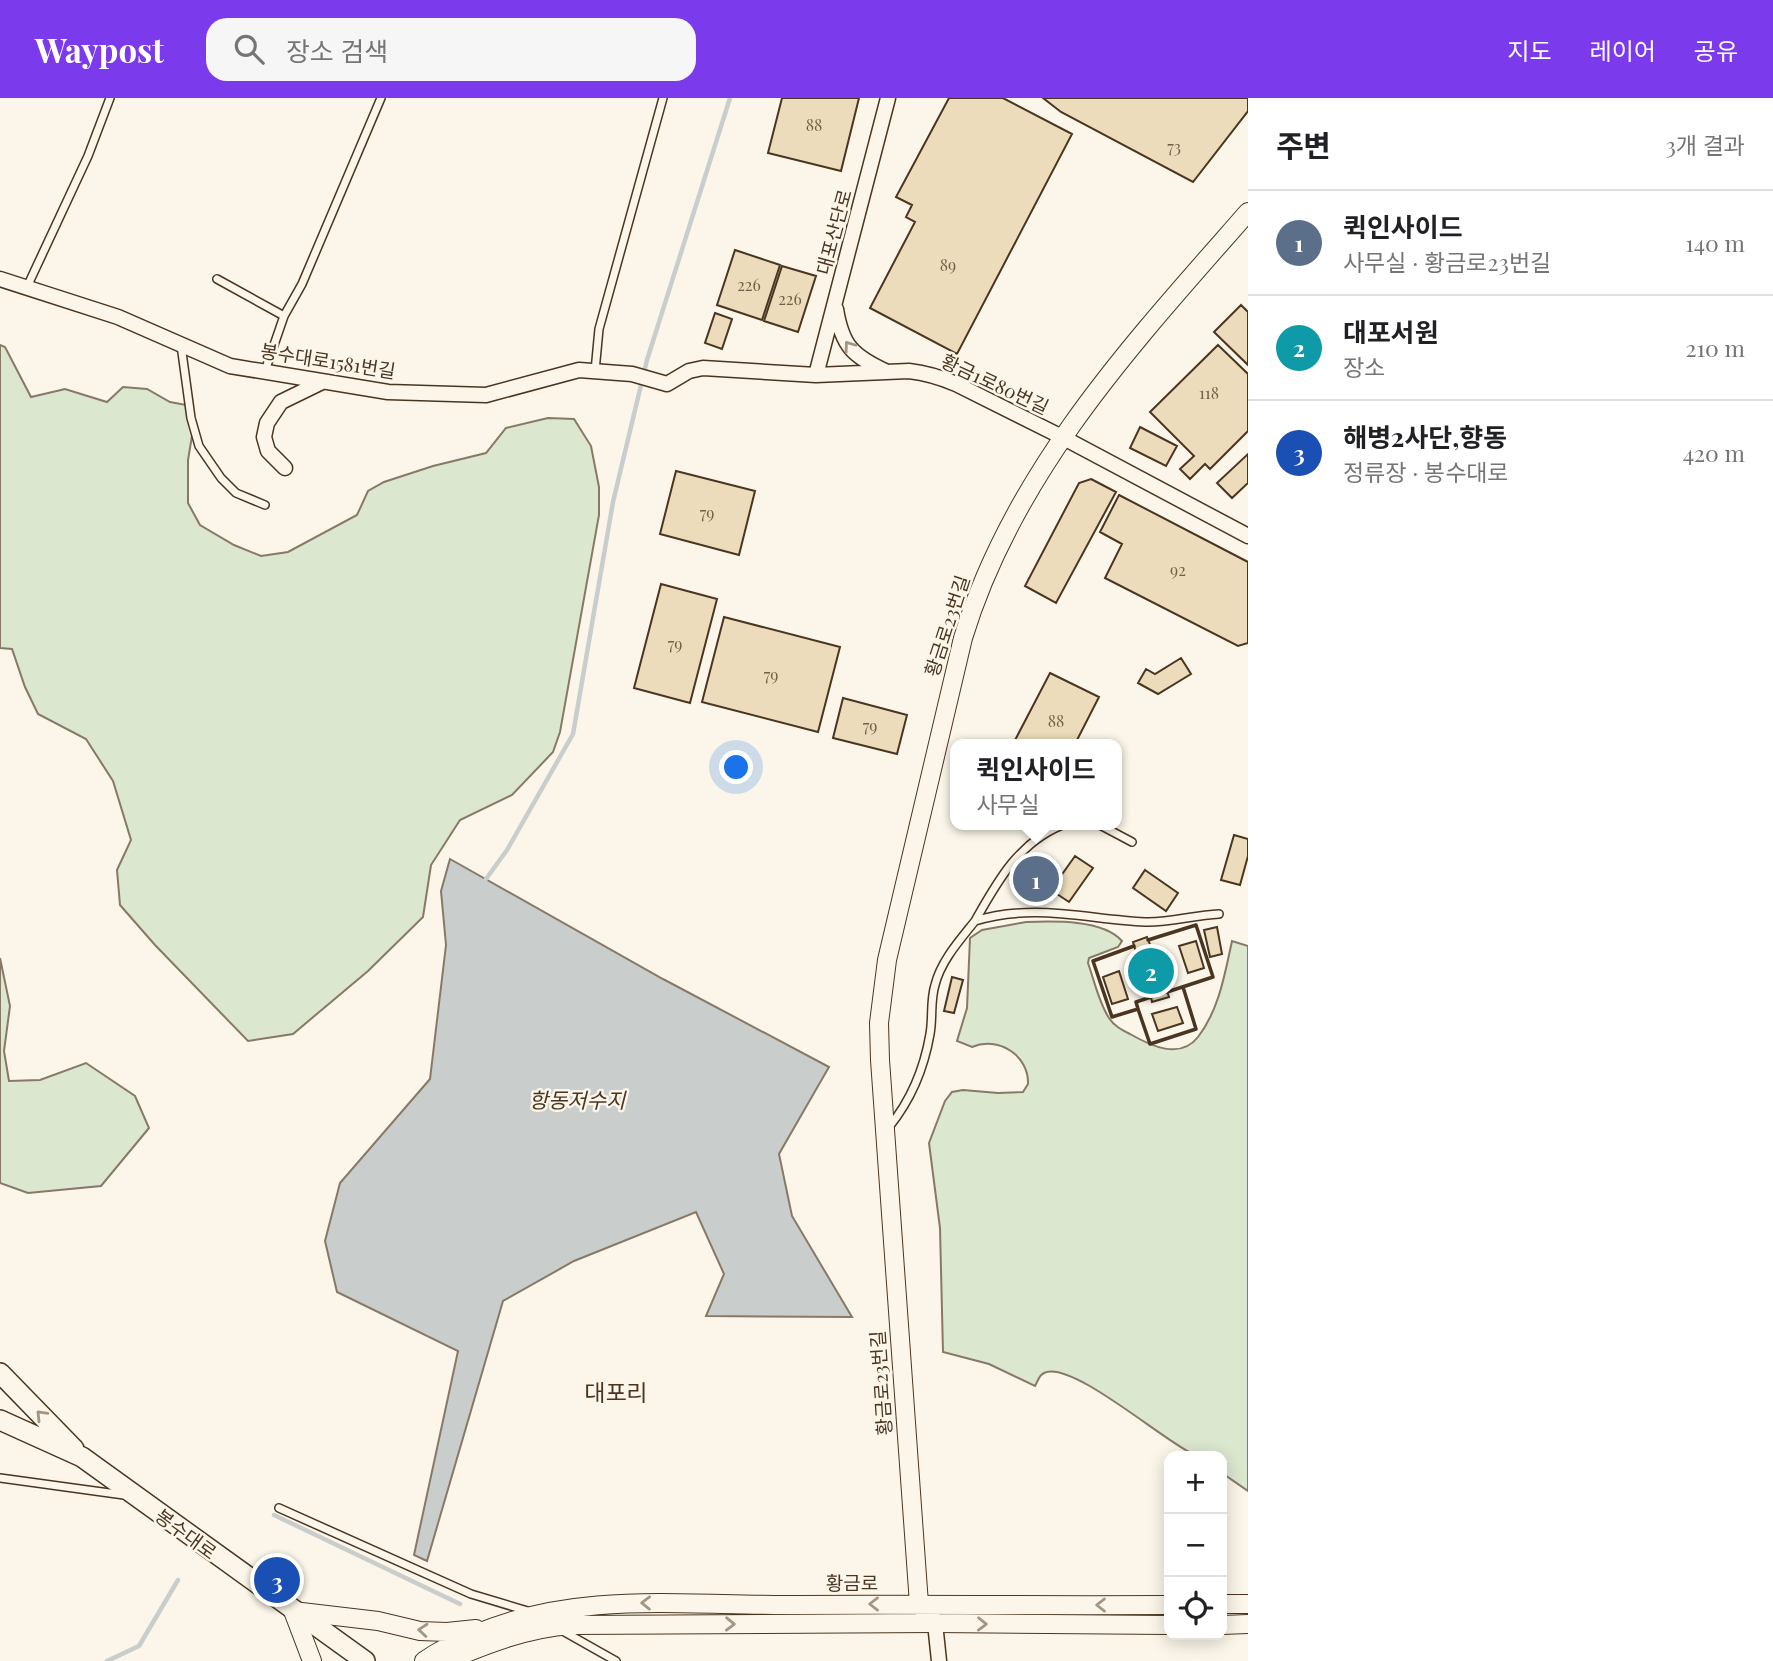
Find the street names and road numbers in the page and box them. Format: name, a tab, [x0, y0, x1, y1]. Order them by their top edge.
street label: 대포산단로	[809, 186, 857, 277]
street label: 봉수대로1581번길	[259, 336, 398, 384]
street label: 황금1로80번길	[937, 347, 1053, 419]
street label: 황금로23번길	[917, 572, 975, 680]
street label: 황금로23번길	[863, 1330, 897, 1436]
street label: 봉수대로	[151, 1502, 223, 1564]
street label: 황금로	[826, 1569, 878, 1595]

